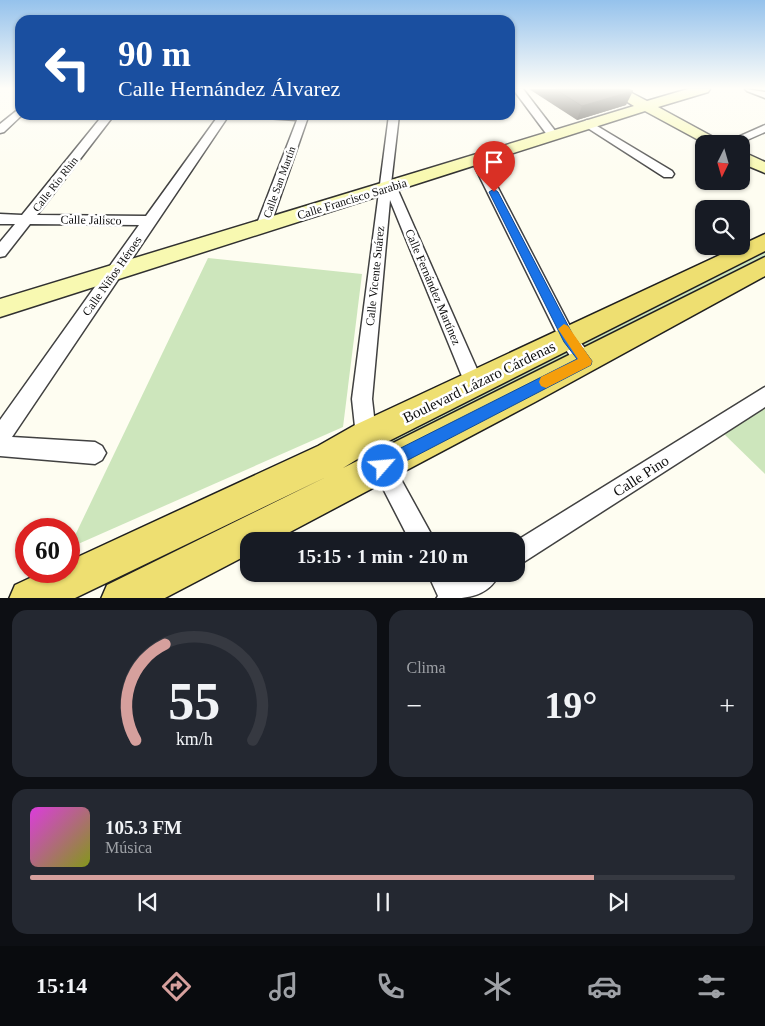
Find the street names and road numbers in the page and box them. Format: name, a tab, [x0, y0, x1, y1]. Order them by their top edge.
street label: Calle San Martín	[261, 144, 298, 219]
street label: Calle Río Rhin	[30, 154, 80, 214]
street label: Calle Francisco Sarabia	[295, 175, 409, 222]
street label: Calle Jalisco	[60, 212, 122, 228]
street label: Calle Vicente Suárez	[363, 225, 387, 327]
street label: Calle Fernández Martínez	[402, 227, 464, 347]
street label: Calle Niños Héroes	[79, 233, 145, 319]
street label: Boulevard Lázaro Cárdenas	[400, 338, 558, 426]
street label: Calle Pino	[610, 452, 672, 500]

